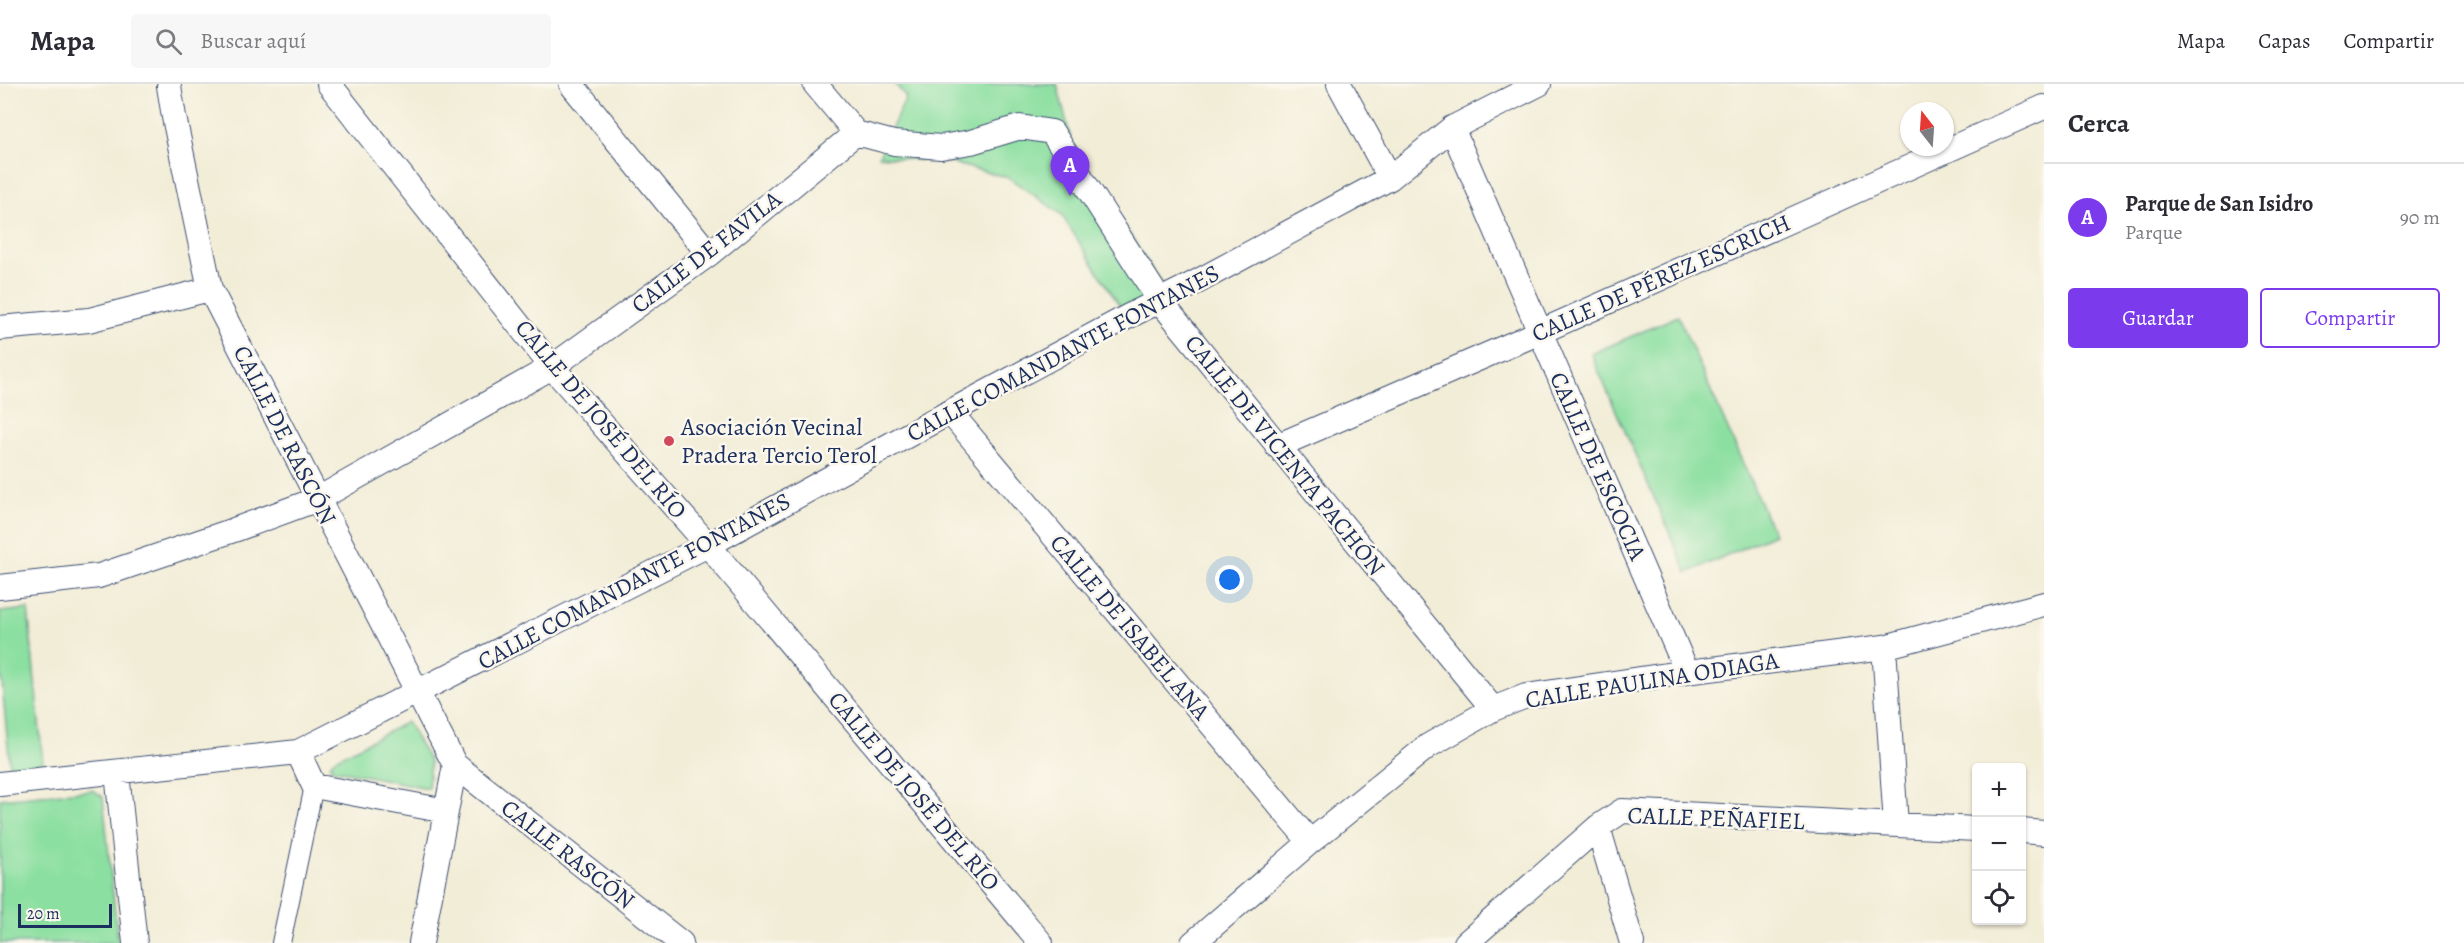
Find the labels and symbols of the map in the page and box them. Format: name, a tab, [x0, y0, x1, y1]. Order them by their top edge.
north arrow	[1900, 102, 1954, 156]
pin: A	[1050, 147, 1090, 196]
street label: CALLE DE FAVILA	[624, 183, 788, 321]
street label: CALLE DE PÉREZ ESCRICH	[1527, 206, 1795, 350]
street label: CALLE COMANDANTE FONTANES	[901, 257, 1225, 449]
street label: CALLE DE JOSÉ DEL RÍO	[508, 313, 694, 525]
street label: CALLE DE VICENTA PACHÓN	[1178, 328, 1392, 582]
street label: CALLE DE RASCÓN	[226, 340, 344, 530]
street label: CALLE DE ESCOCIA	[1542, 367, 1654, 566]
place label: Asociación Vecinal Pradera Tercio Terol	[680, 411, 877, 471]
marker: Asociación Vecinal Pradera Tercio Terol	[662, 434, 676, 448]
street label: CALLE COMANDANTE FONTANES	[472, 485, 796, 677]
street label: CALLE DE ISABEL ANA	[1043, 527, 1218, 727]
your location	[1215, 565, 1244, 594]
street label: CALLE PAULINA ODIAGA	[1523, 644, 1782, 716]
street label: CALLE DE JOSÉ DEL RÍO	[821, 685, 1007, 897]
street label: CALLE RASCÓN	[495, 792, 641, 916]
street label: CALLE PEÑAFIEL	[1627, 799, 1806, 837]
scale bar	[18, 901, 112, 928]

